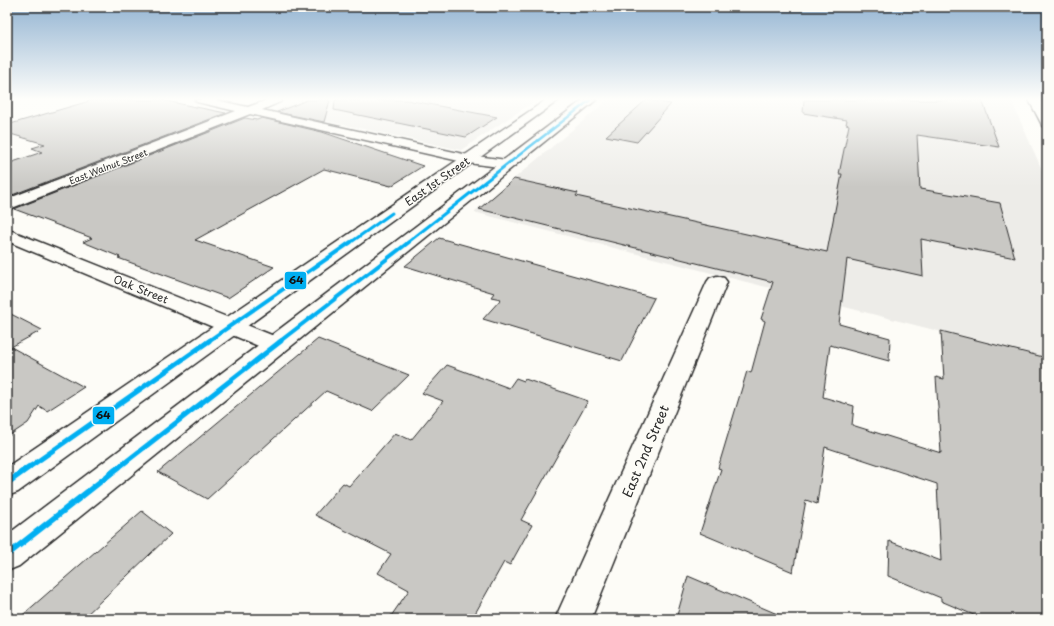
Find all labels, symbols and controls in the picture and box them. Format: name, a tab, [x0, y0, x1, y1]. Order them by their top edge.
street label: East Walnut Street	[67, 144, 150, 187]
street label: East 1st Street	[401, 152, 473, 210]
street label: Oak Street	[111, 270, 172, 308]
line badge: 64	[284, 271, 307, 290]
text: 64	[288, 271, 304, 288]
street label: East 2nd Street	[617, 402, 673, 500]
line badge: 64	[92, 406, 115, 425]
text: 64	[95, 406, 111, 423]

